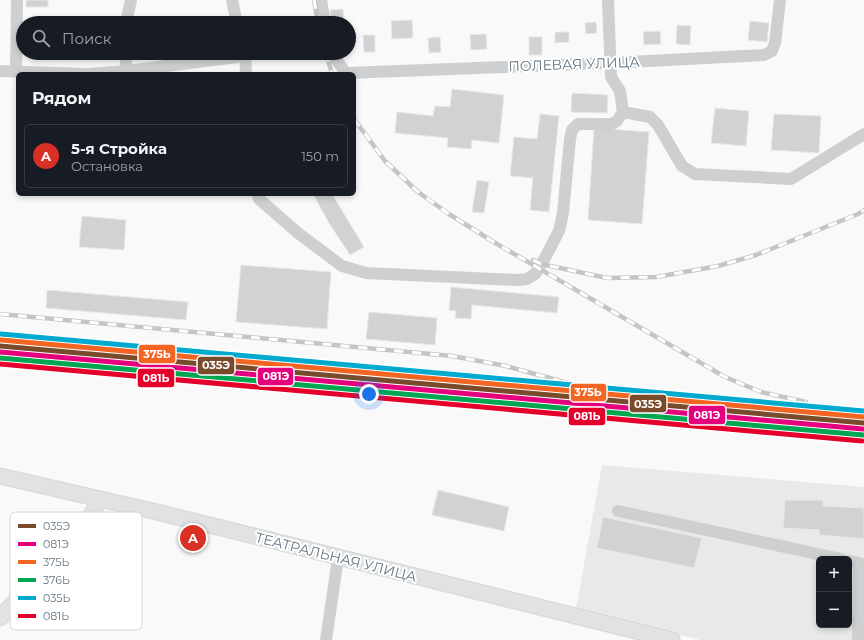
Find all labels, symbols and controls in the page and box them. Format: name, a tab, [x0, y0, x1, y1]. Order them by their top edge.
search box	[16, 16, 356, 60]
icon: search	[30, 27, 52, 49]
text: Поиск	[62, 29, 111, 48]
street label: ПОЛЕВАЯ УЛИЦА	[508, 53, 641, 75]
text: Рядом	[32, 88, 91, 108]
text: 5-я Стройка	[71, 139, 167, 158]
text: A	[41, 148, 51, 164]
text: 150 m	[301, 148, 339, 164]
text: Остановка	[71, 158, 143, 174]
line badge: 375Ь	[138, 344, 176, 364]
text: 375Ь	[142, 347, 171, 361]
line badge: 035Э	[197, 356, 235, 375]
text: 035Э	[202, 358, 230, 372]
line badge: 081Э	[257, 367, 294, 386]
line badge: 081Ь	[137, 368, 175, 388]
text: 081Э	[263, 369, 290, 383]
text: 081Ь	[143, 371, 170, 385]
line badge: 375Ь	[570, 383, 607, 402]
your location	[359, 384, 379, 404]
text: 375Ь	[573, 385, 602, 399]
line badge: 035Э	[629, 394, 667, 413]
text: 035Э	[634, 397, 662, 411]
line badge: 081Э	[688, 405, 726, 425]
line badge: 081Ь	[568, 407, 606, 426]
text: 081Э	[694, 408, 721, 422]
text: 081Ь	[574, 409, 601, 423]
legend	[10, 512, 142, 630]
text: 035Э	[43, 519, 70, 533]
pin: A	[180, 523, 206, 553]
street label: ТЕАТРАЛЬНАЯ УЛИЦА	[254, 528, 419, 586]
text: 081Э	[43, 537, 69, 551]
text: 375Ь	[43, 555, 70, 569]
map controls	[816, 556, 852, 628]
button: +	[816, 556, 852, 592]
text: 376Ь	[43, 573, 70, 587]
text: 035Ь	[43, 591, 70, 605]
button: −	[816, 592, 852, 628]
text: 081Ь	[43, 609, 69, 623]

